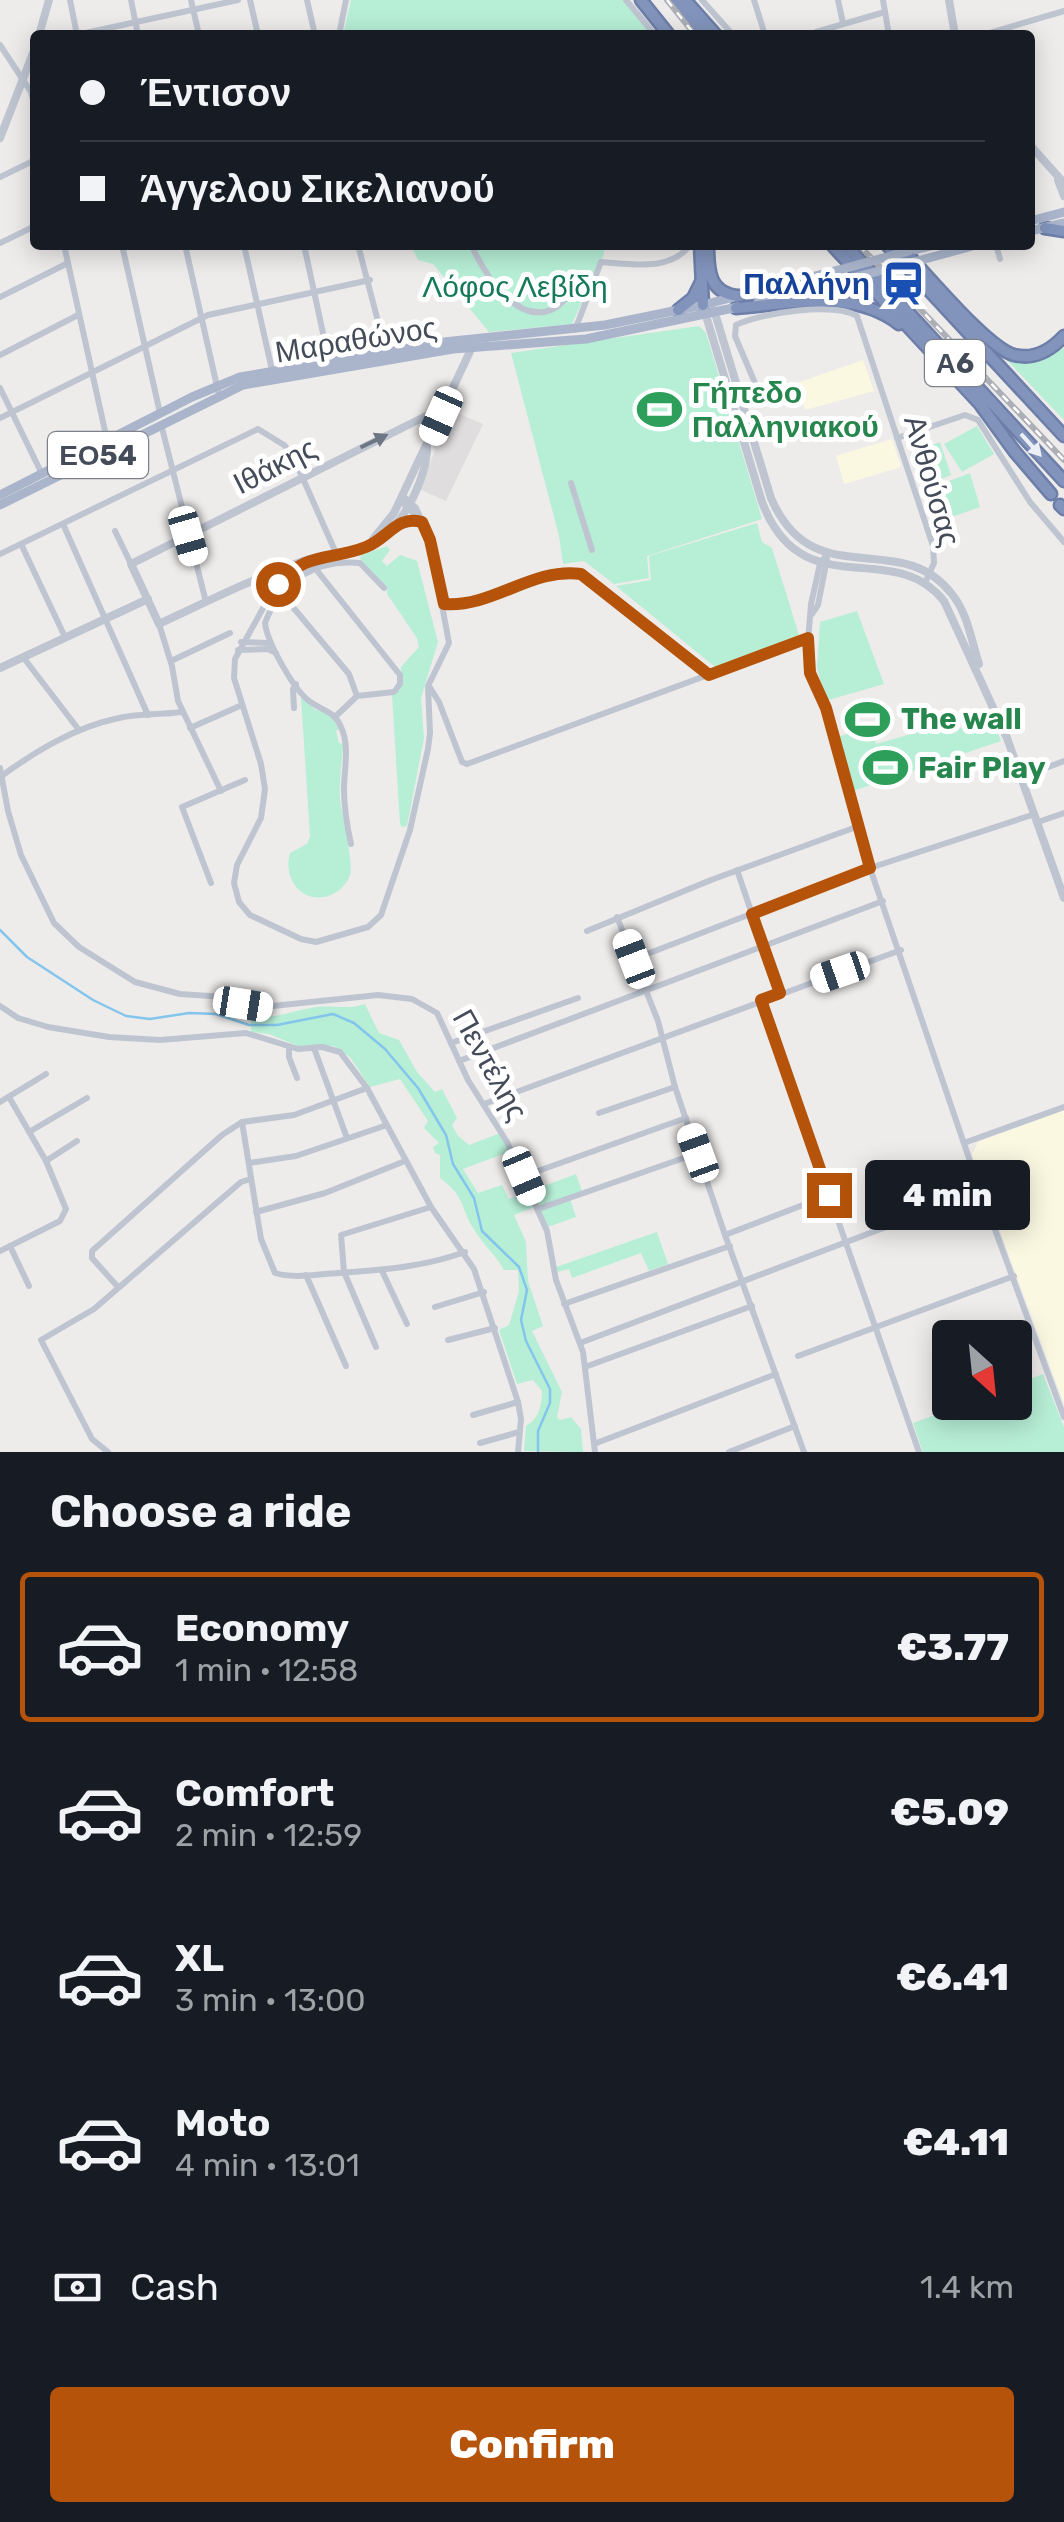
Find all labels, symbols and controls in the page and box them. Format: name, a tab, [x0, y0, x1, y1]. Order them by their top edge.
text: Έντισον	[140, 70, 291, 116]
text: Άγγελου Σικελιανού	[140, 166, 495, 212]
station icon: Παλλήνη	[879, 260, 927, 308]
place label: Παλλήνη	[743, 266, 870, 302]
park label: Λόφος Λεβίδη	[422, 269, 608, 305]
street label: Μαραθώνος	[273, 309, 439, 371]
road number: Α6	[925, 340, 985, 386]
place label: Γήπεδο Παλληνιακού	[692, 375, 879, 445]
car	[415, 382, 467, 450]
sports icon: Γήπεδο Παλληνιακού	[635, 386, 683, 434]
street label: Ανθούσας	[896, 411, 968, 551]
street label: Ιθάκης	[227, 430, 323, 502]
road number: ΕΟ54	[48, 432, 148, 478]
one-way arrow	[360, 432, 389, 449]
one-way arrow	[1019, 432, 1042, 456]
car	[165, 503, 211, 569]
route start	[256, 562, 301, 607]
sports icon: The wall	[844, 695, 892, 743]
place label: The wall	[901, 701, 1022, 737]
sports icon: Fair Play	[861, 744, 909, 792]
place label: Fair Play	[918, 750, 1046, 786]
car	[609, 926, 659, 992]
car	[807, 948, 873, 996]
car	[211, 984, 275, 1024]
street label: Πεντέλης	[445, 1003, 535, 1127]
car	[674, 1120, 722, 1186]
car	[498, 1143, 550, 1209]
callout: 4 min	[864, 1160, 1029, 1230]
route end	[807, 1173, 852, 1218]
text: 4 min	[903, 1176, 992, 1214]
north arrow	[932, 1320, 1032, 1420]
map controls	[932, 1320, 1032, 1420]
text: Choose a ride	[50, 1485, 352, 1538]
icon: car	[55, 1602, 145, 1692]
text: Economy	[175, 1605, 349, 1651]
text: €3.77	[897, 1624, 1009, 1670]
text: 1 min · 12:58	[175, 1651, 358, 1689]
icon: car	[55, 1767, 145, 1857]
text: Comfort	[175, 1770, 334, 1816]
text: €5.09	[890, 1789, 1009, 1835]
text: 2 min · 12:59	[175, 1816, 362, 1854]
icon: car	[55, 1932, 145, 2022]
text: XL	[175, 1935, 224, 1981]
text: €6.41	[896, 1954, 1009, 2000]
text: 3 min · 13:00	[175, 1981, 366, 2019]
icon: car	[55, 2097, 145, 2187]
text: Moto	[175, 2100, 271, 2146]
text: €4.11	[903, 2119, 1009, 2165]
text: 4 min · 13:01	[175, 2146, 360, 2184]
icon: cash	[50, 2260, 105, 2315]
text: Cash	[130, 2264, 219, 2310]
text: 1.4 km	[920, 2268, 1014, 2306]
button: Confirm	[50, 2387, 1014, 2502]

